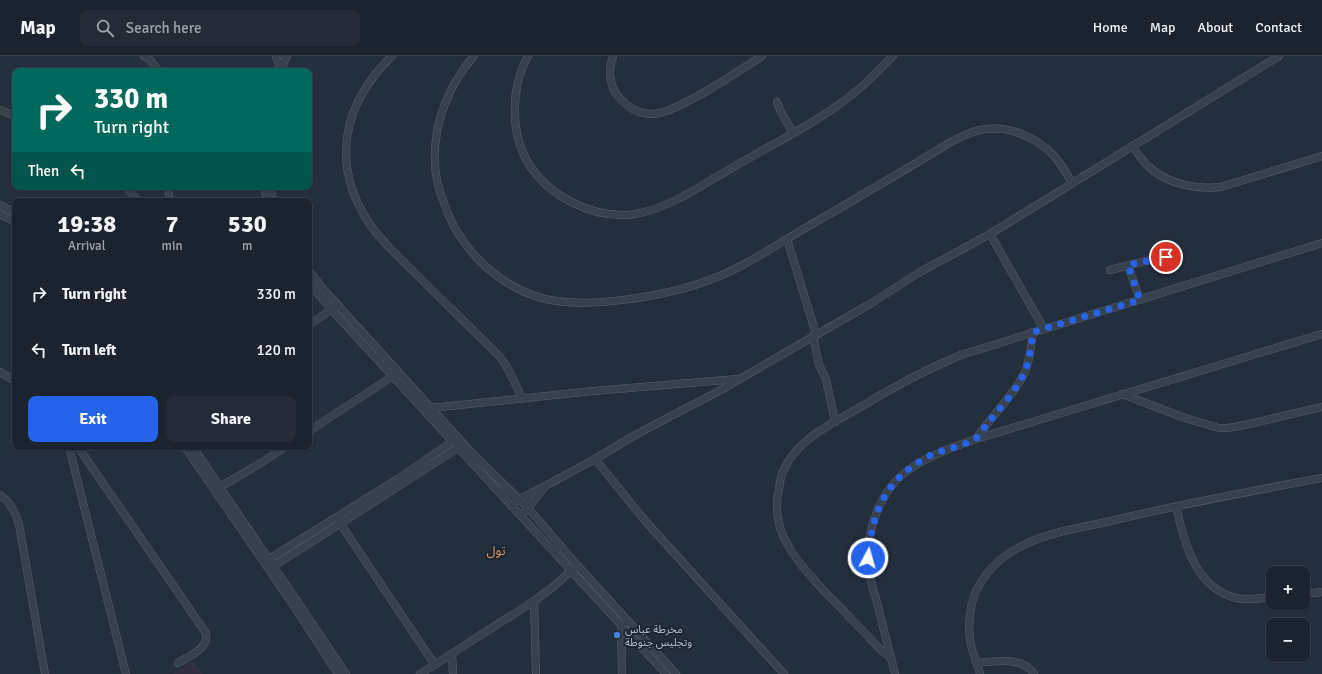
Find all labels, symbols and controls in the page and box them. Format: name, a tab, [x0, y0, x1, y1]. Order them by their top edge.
search box	[80, 10, 360, 46]
text: Map	[20, 16, 56, 40]
icon: search	[94, 17, 116, 39]
text: Search here	[126, 19, 201, 37]
text: Home	[1093, 19, 1128, 36]
text: Map	[1150, 19, 1175, 36]
text: About	[1197, 19, 1233, 36]
text: Contact	[1255, 19, 1302, 36]
text: 330 m	[94, 82, 168, 116]
icon: right	[28, 84, 80, 136]
text: Turn right	[94, 116, 169, 138]
icon: left	[67, 160, 89, 182]
text: Then	[28, 162, 59, 180]
text: 19:38	[57, 209, 116, 239]
text: 7	[166, 209, 178, 239]
text: 530	[228, 209, 267, 239]
text: Arrival	[68, 238, 105, 254]
text: min	[162, 238, 183, 254]
text: m	[242, 238, 252, 254]
pin	[1149, 240, 1183, 274]
icon: arrive	[1155, 246, 1177, 268]
icon: right	[28, 283, 50, 305]
text: Turn right	[62, 285, 127, 303]
text: 330 m	[256, 285, 296, 303]
icon: left	[28, 339, 50, 361]
text: Turn left	[62, 341, 116, 359]
text: 120 m	[256, 341, 296, 359]
button: Exit	[28, 396, 158, 442]
button: Share	[166, 396, 296, 442]
position arrow	[847, 537, 889, 579]
district label: تول	[486, 543, 506, 559]
map controls	[1266, 566, 1310, 662]
button: +	[1266, 566, 1310, 610]
button: −	[1266, 618, 1310, 662]
place label: مخرطة عباس وتجليس جنوطة	[625, 623, 692, 649]
marker: مخرطة عباس وتجليس جنوطة	[612, 630, 622, 640]

